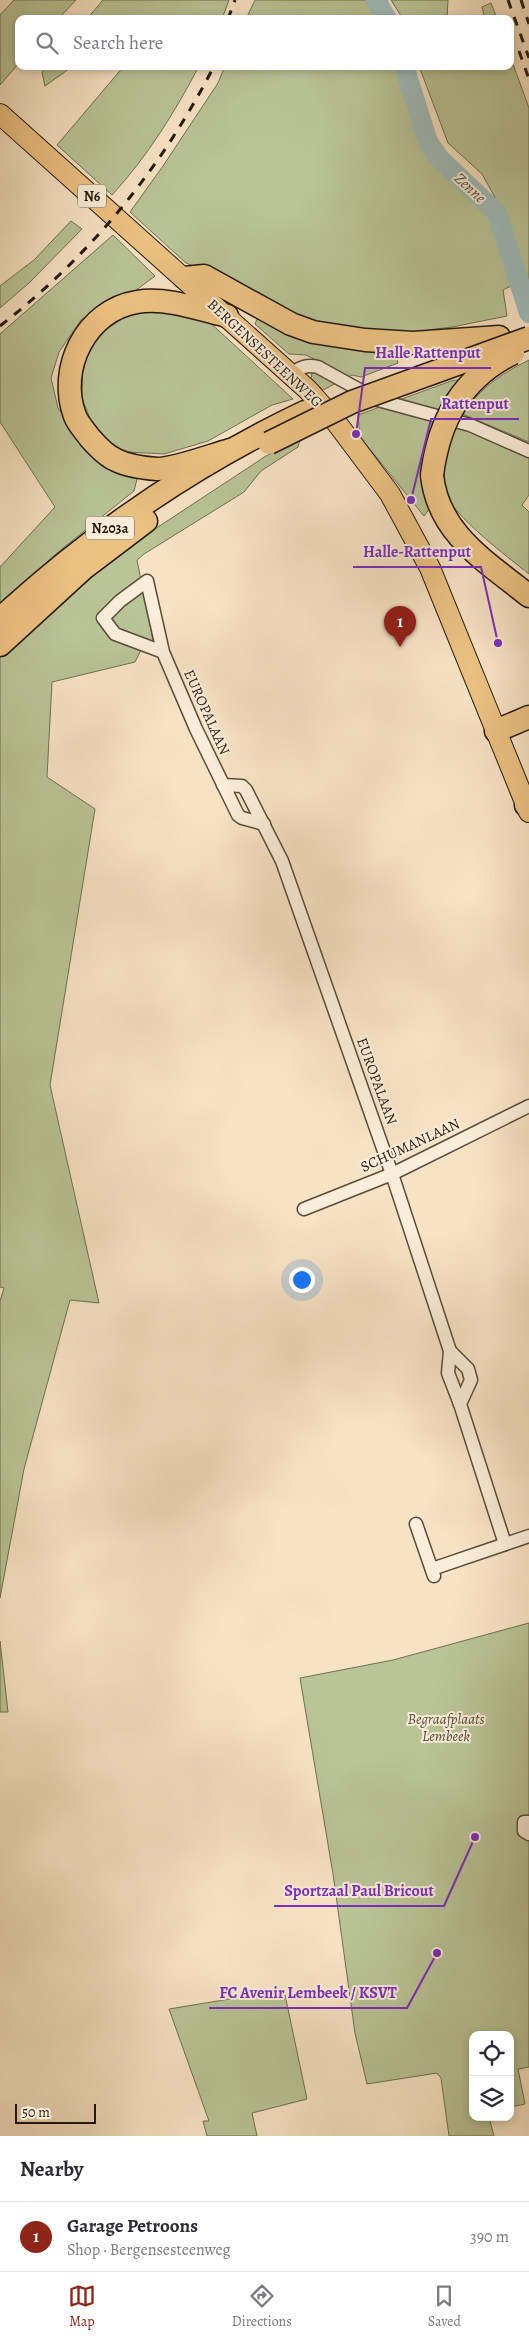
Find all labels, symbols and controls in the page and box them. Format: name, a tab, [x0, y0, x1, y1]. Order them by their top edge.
search box	[15, 15, 514, 70]
icon: search	[33, 29, 61, 57]
text: Search here	[73, 30, 163, 56]
water label: Zenne	[449, 168, 491, 208]
road number: N6	[78, 185, 106, 208]
street label: BERGENSESTEENWEG	[203, 294, 327, 412]
callout: Halle Rattenput	[365, 337, 491, 368]
text: Halle Rattenput	[375, 342, 481, 364]
callout: Rattenput	[431, 388, 519, 419]
text: Rattenput	[441, 393, 509, 415]
road number: N203a	[86, 516, 134, 540]
callout: Halle-Rattenput	[353, 536, 481, 567]
text: Halle-Rattenput	[363, 541, 472, 563]
pin: 1	[384, 606, 416, 647]
street label: EUROPALAAN	[179, 666, 235, 758]
street label: EUROPALAAN	[352, 1035, 402, 1128]
street label: SCHUMANLAAN	[357, 1113, 463, 1177]
your location	[289, 1267, 315, 1293]
park label: Begraafplaats Lembeek	[408, 1709, 484, 1746]
callout: Sportzaal Paul Bricout	[274, 1875, 444, 1906]
text: Sportzaal Paul Bricout	[284, 1880, 435, 1902]
callout: FC Avenir Lembeek / KSVT	[209, 1977, 407, 2008]
text: FC Avenir Lembeek / KSVT	[219, 1982, 397, 2004]
map controls	[469, 2031, 514, 2121]
button: locate	[469, 2031, 514, 2076]
button: layers	[469, 2076, 514, 2121]
scale bar	[15, 2101, 96, 2124]
text: 50 m	[22, 2103, 50, 2122]
text: Nearby	[20, 2155, 83, 2183]
text: Garage Petroons	[67, 2213, 198, 2239]
text: 1	[33, 2226, 39, 2248]
text: 390 m	[470, 2226, 509, 2248]
text: Shop · Bergensesteenweg	[67, 2239, 231, 2261]
tab: Map	[68, 2282, 96, 2331]
tab: Directions	[232, 2282, 292, 2331]
tab: Saved	[428, 2282, 461, 2331]

